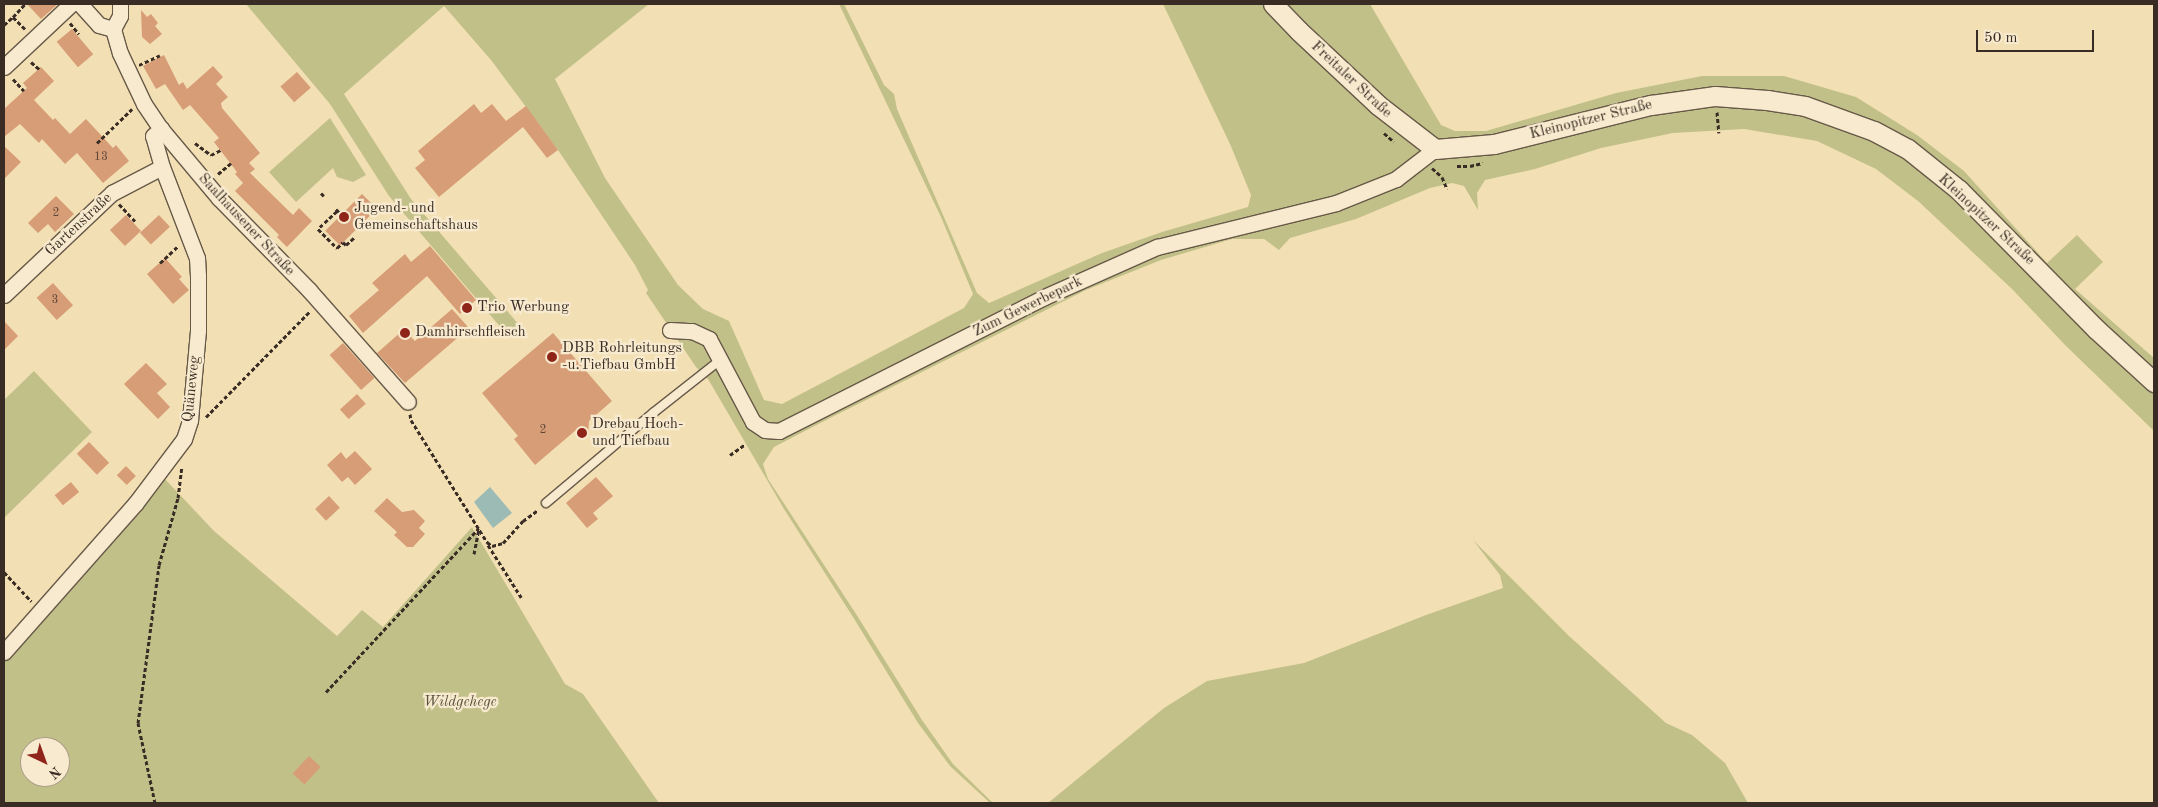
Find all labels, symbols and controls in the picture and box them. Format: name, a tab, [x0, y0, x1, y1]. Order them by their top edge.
scale bar	[1978, 20, 2096, 52]
text: 50 m	[1984, 31, 2018, 46]
street label: Freitaler Straße	[1307, 38, 1395, 122]
street label: Kleinopitzer Straße	[1528, 96, 1654, 144]
house number: 13	[94, 151, 108, 165]
street label: Saalhausener Straße	[194, 170, 298, 280]
street label: Kleinopitzer Straße	[1934, 171, 2038, 269]
street label: Gartenstraße	[42, 190, 116, 260]
place label: Jugend- und Gemeinschaftshaus	[354, 199, 478, 234]
house number: 2	[53, 207, 59, 221]
marker: Jugend- und Gemeinschaftshaus	[338, 211, 350, 223]
street label: Zum Gewerbepark	[970, 273, 1086, 341]
house number: 3	[52, 294, 58, 308]
place label: Trio Werbung	[477, 299, 569, 317]
marker: Trio Werbung	[461, 302, 473, 314]
place label: Damhirschfleisch	[415, 324, 526, 342]
marker: Damhirschfleisch	[399, 327, 411, 339]
place label: DBB Rohrleitungs -u.Tiefbau GmbH	[562, 339, 682, 374]
marker: DBB Rohrleitungs -u.Tiefbau GmbH	[546, 351, 558, 363]
street label: Quäneweg	[180, 355, 204, 423]
place label: Drebau Hoch- und Tiefbau	[592, 415, 684, 450]
house number: 2	[540, 424, 546, 438]
marker: Drebau Hoch- und Tiefbau	[576, 427, 588, 439]
park label: Wildgehege	[423, 694, 497, 712]
north arrow	[20, 737, 70, 787]
text: N	[46, 764, 63, 781]

